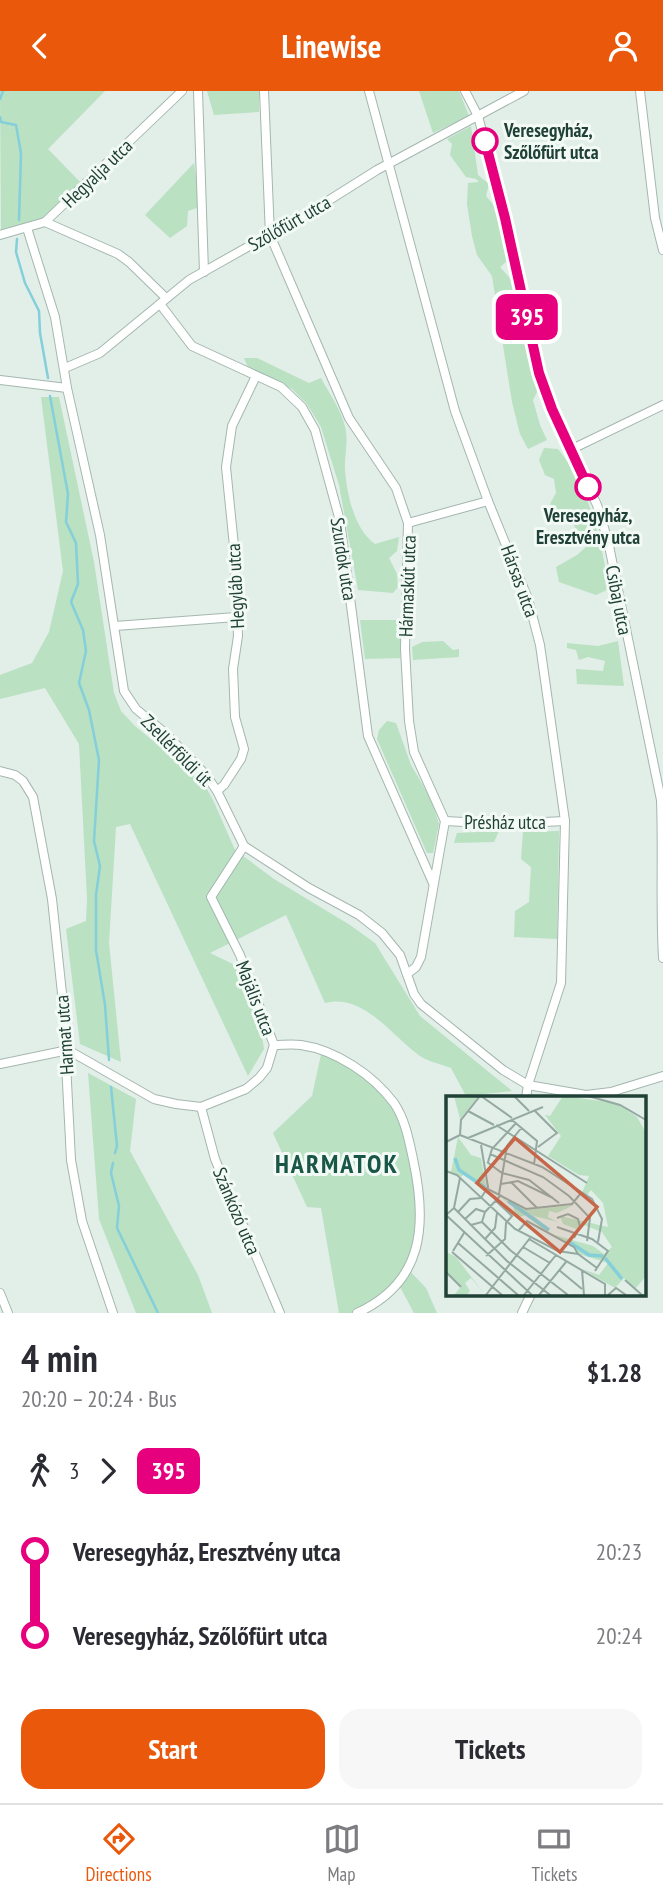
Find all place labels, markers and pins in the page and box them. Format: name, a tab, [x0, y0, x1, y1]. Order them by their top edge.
place label: Veresegyház, Szőlőfürt utca	[503, 118, 599, 164]
marker: Veresegyház, Szőlőfürt utca	[472, 128, 498, 154]
marker: Veresegyház, Eresztvény utca	[575, 474, 601, 500]
place label: Veresegyház, Eresztvény utca	[536, 503, 640, 549]

